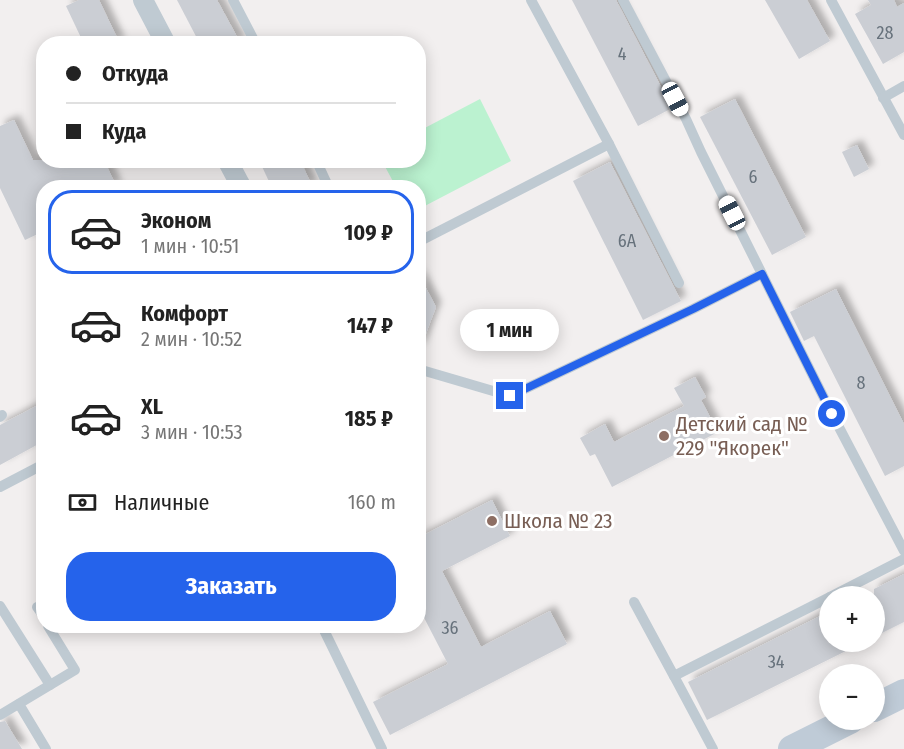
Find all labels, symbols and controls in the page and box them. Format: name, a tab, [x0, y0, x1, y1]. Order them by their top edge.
house number: 28	[877, 22, 893, 44]
house number: 4	[618, 43, 627, 65]
text: Откуда	[102, 60, 169, 87]
car	[659, 79, 691, 119]
text: Куда	[102, 118, 146, 145]
house number: 6	[749, 166, 758, 188]
car	[716, 193, 748, 233]
icon: car	[69, 205, 123, 259]
text: Эконом	[141, 207, 211, 234]
text: 109 ₽	[344, 219, 393, 246]
house number: 6А	[618, 230, 637, 252]
text: 1 мин · 10:51	[141, 234, 239, 258]
icon: car	[69, 298, 123, 352]
text: Комфорт	[141, 300, 228, 327]
callout: 1 мин	[460, 309, 560, 351]
text: 147 ₽	[347, 312, 393, 339]
text: 1 мин	[486, 318, 533, 342]
text: 2 мин · 10:52	[141, 327, 242, 351]
house number: 8	[857, 372, 866, 394]
route end	[496, 382, 523, 409]
icon: car	[69, 391, 123, 445]
text: XL	[141, 393, 163, 420]
route start	[818, 400, 845, 427]
text: 185 ₽	[345, 405, 393, 432]
place label: Детский сад № 229 "Якорек"	[675, 411, 808, 461]
text: 3 мин · 10:53	[141, 420, 243, 444]
marker: Детский сад № 229 "Якорек"	[657, 429, 671, 443]
icon: cash	[66, 486, 99, 519]
text: Наличные	[114, 489, 209, 516]
text: 160 m	[348, 490, 396, 514]
place label: Школа № 23	[504, 508, 613, 534]
marker: Школа № 23	[485, 514, 499, 528]
button: Заказать	[66, 552, 396, 621]
map controls	[819, 586, 885, 730]
button: +	[819, 586, 885, 652]
house number: 36	[441, 617, 459, 639]
house number: 34	[768, 651, 785, 673]
button: −	[819, 664, 885, 730]

